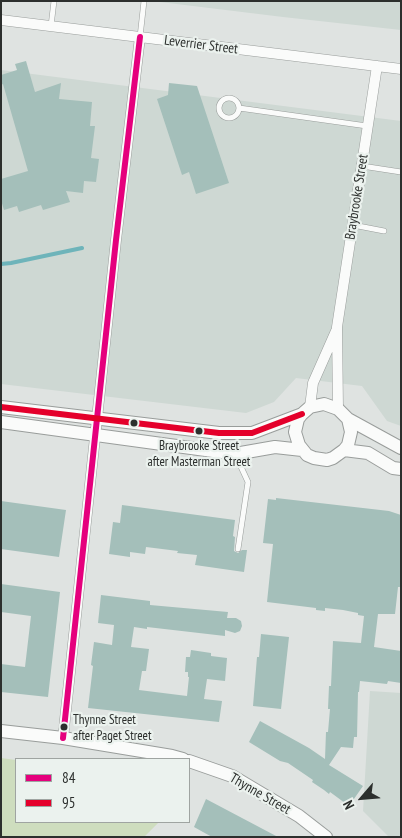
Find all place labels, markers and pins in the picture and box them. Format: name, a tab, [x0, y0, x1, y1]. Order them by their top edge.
unlabelled marker	[129, 418, 139, 428]
marker: Braybrooke Street after Masterman Street	[194, 426, 204, 436]
place label: Braybrooke Street after Masterman Street	[148, 438, 250, 469]
place label: Thynne Street after Paget Street	[73, 712, 151, 743]
marker: Thynne Street after Paget Street	[59, 722, 69, 732]

